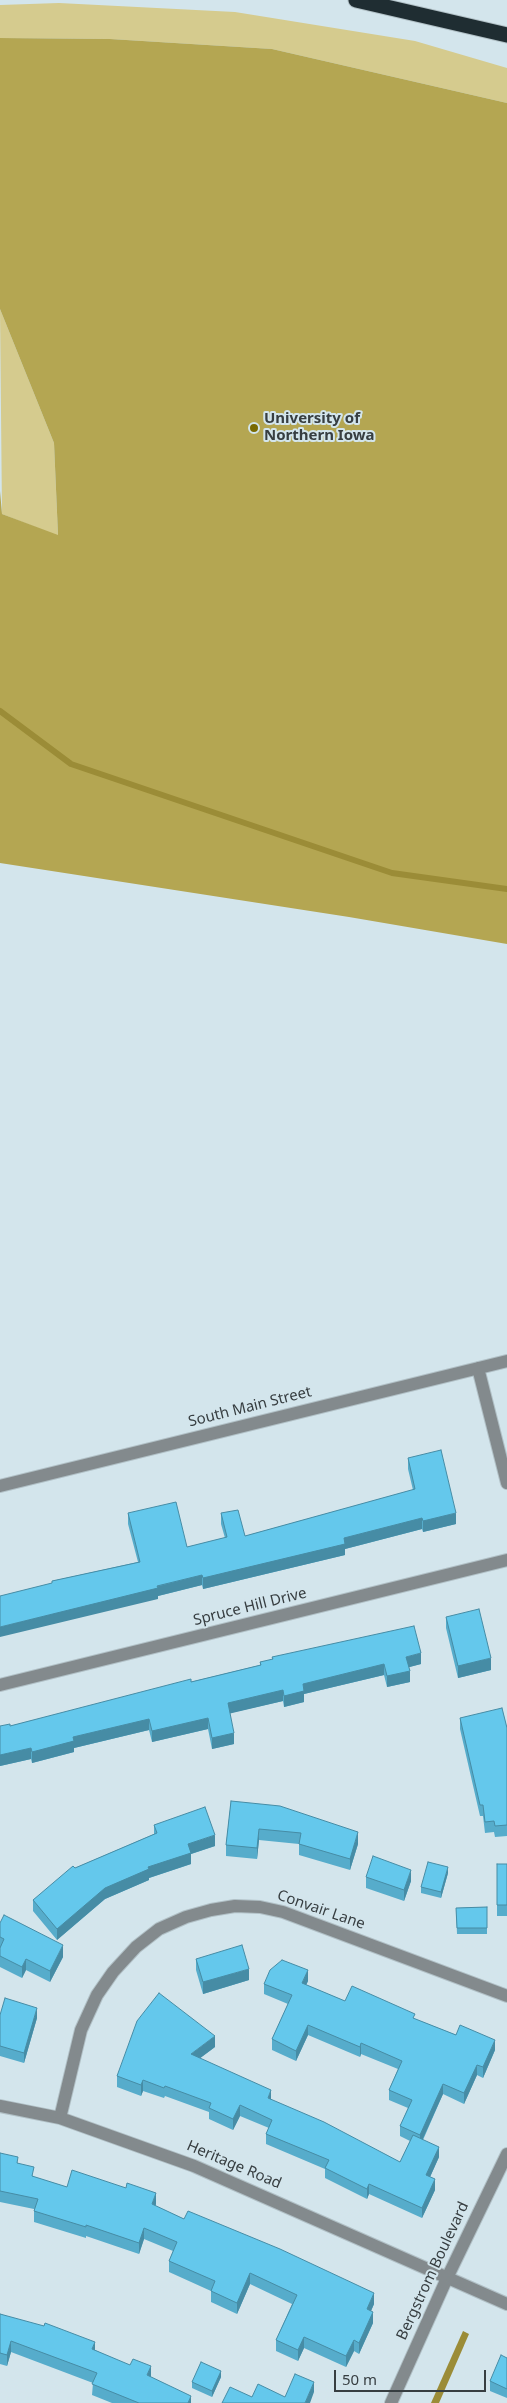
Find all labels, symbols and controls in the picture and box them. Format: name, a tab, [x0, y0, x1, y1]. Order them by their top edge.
place label: University of Northern Iowa	[264, 410, 375, 445]
marker: University of Northern Iowa	[248, 422, 260, 434]
street label: South Main Street	[187, 1383, 313, 1431]
street label: Spruce Hill Drive	[191, 1584, 309, 1630]
street label: Convair Lane	[275, 1887, 367, 1933]
street label: Heritage Road	[184, 2137, 284, 2193]
street label: Bergstrom Boulevard	[393, 2199, 473, 2343]
scale bar	[337, 2360, 490, 2392]
text: 50 m	[342, 2369, 377, 2389]

